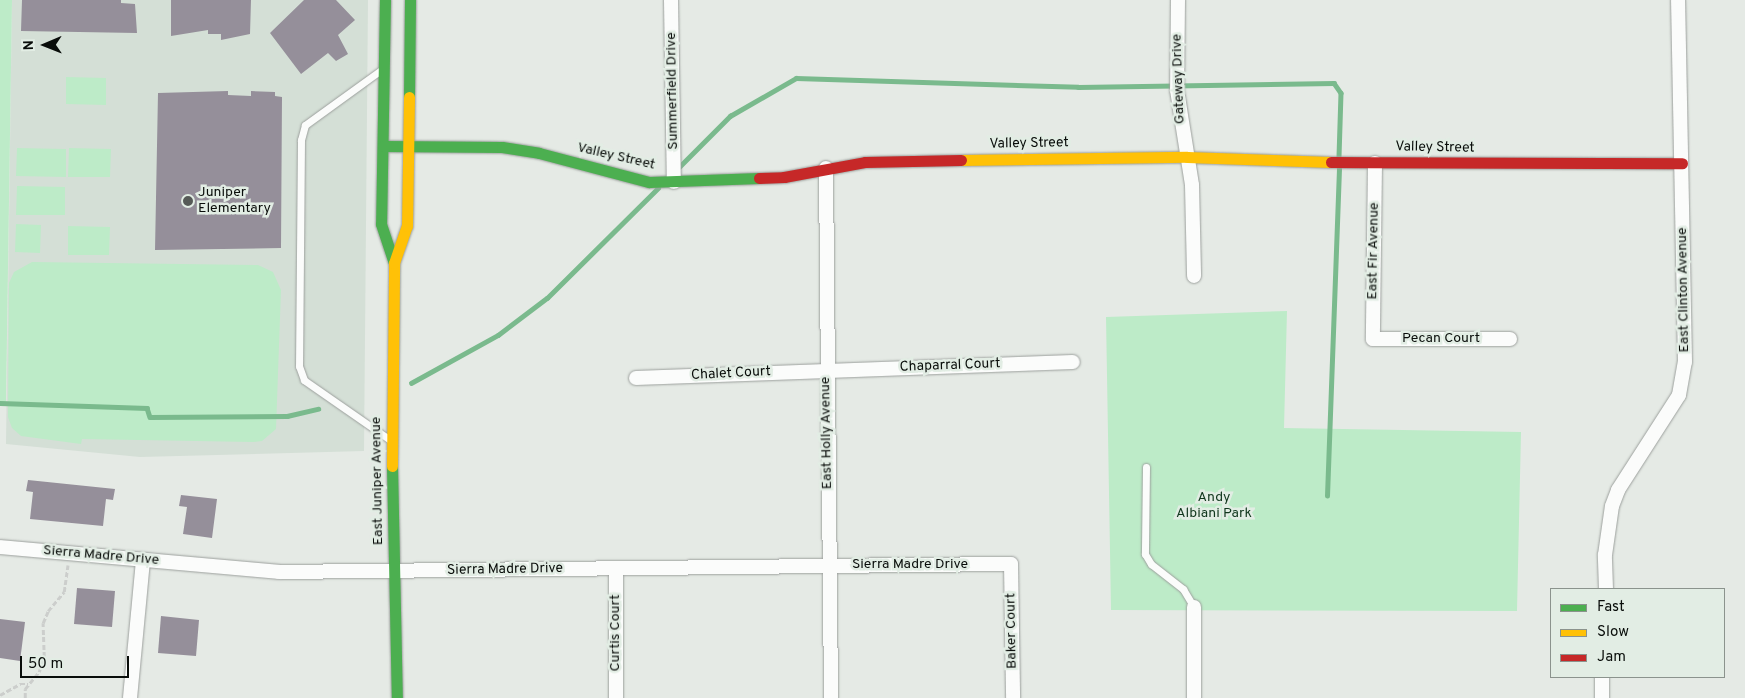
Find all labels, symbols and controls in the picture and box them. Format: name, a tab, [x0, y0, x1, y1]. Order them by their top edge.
north arrow	[20, 20, 70, 70]
street label: Summerfield Drive	[664, 32, 682, 150]
street label: Gateway Drive	[1169, 34, 1189, 124]
text: N	[21, 40, 38, 50]
street label: Valley Street	[989, 135, 1069, 153]
street label: Valley Street	[1395, 139, 1475, 157]
street label: Valley Street	[575, 140, 657, 174]
place label: Juniper Elementary	[198, 185, 271, 218]
marker: Juniper Elementary	[182, 195, 194, 207]
street label: East Fir Avenue	[1365, 202, 1383, 300]
street label: East Clinton Avenue	[1675, 227, 1693, 353]
street label: Pecan Court	[1402, 331, 1480, 347]
street label: Chaparral Court	[899, 356, 1001, 376]
street label: Chalet Court	[691, 364, 771, 384]
street label: East Holly Avenue	[818, 376, 836, 490]
street label: East Juniper Avenue	[368, 416, 388, 546]
park label: Andy Albiani Park	[1176, 490, 1252, 522]
street label: Sierra Madre Drive	[42, 543, 160, 569]
street label: Sierra Madre Drive	[852, 557, 968, 573]
street label: Sierra Madre Drive	[447, 561, 563, 579]
legend	[1550, 588, 1725, 678]
street label: Baker Court	[1003, 593, 1021, 669]
street label: Curtis Court	[608, 595, 624, 671]
text: Fast	[1597, 598, 1625, 617]
text: Slow	[1597, 623, 1629, 642]
scale bar	[22, 646, 131, 678]
text: Jam	[1597, 648, 1626, 667]
text: 50 m	[28, 655, 63, 674]

